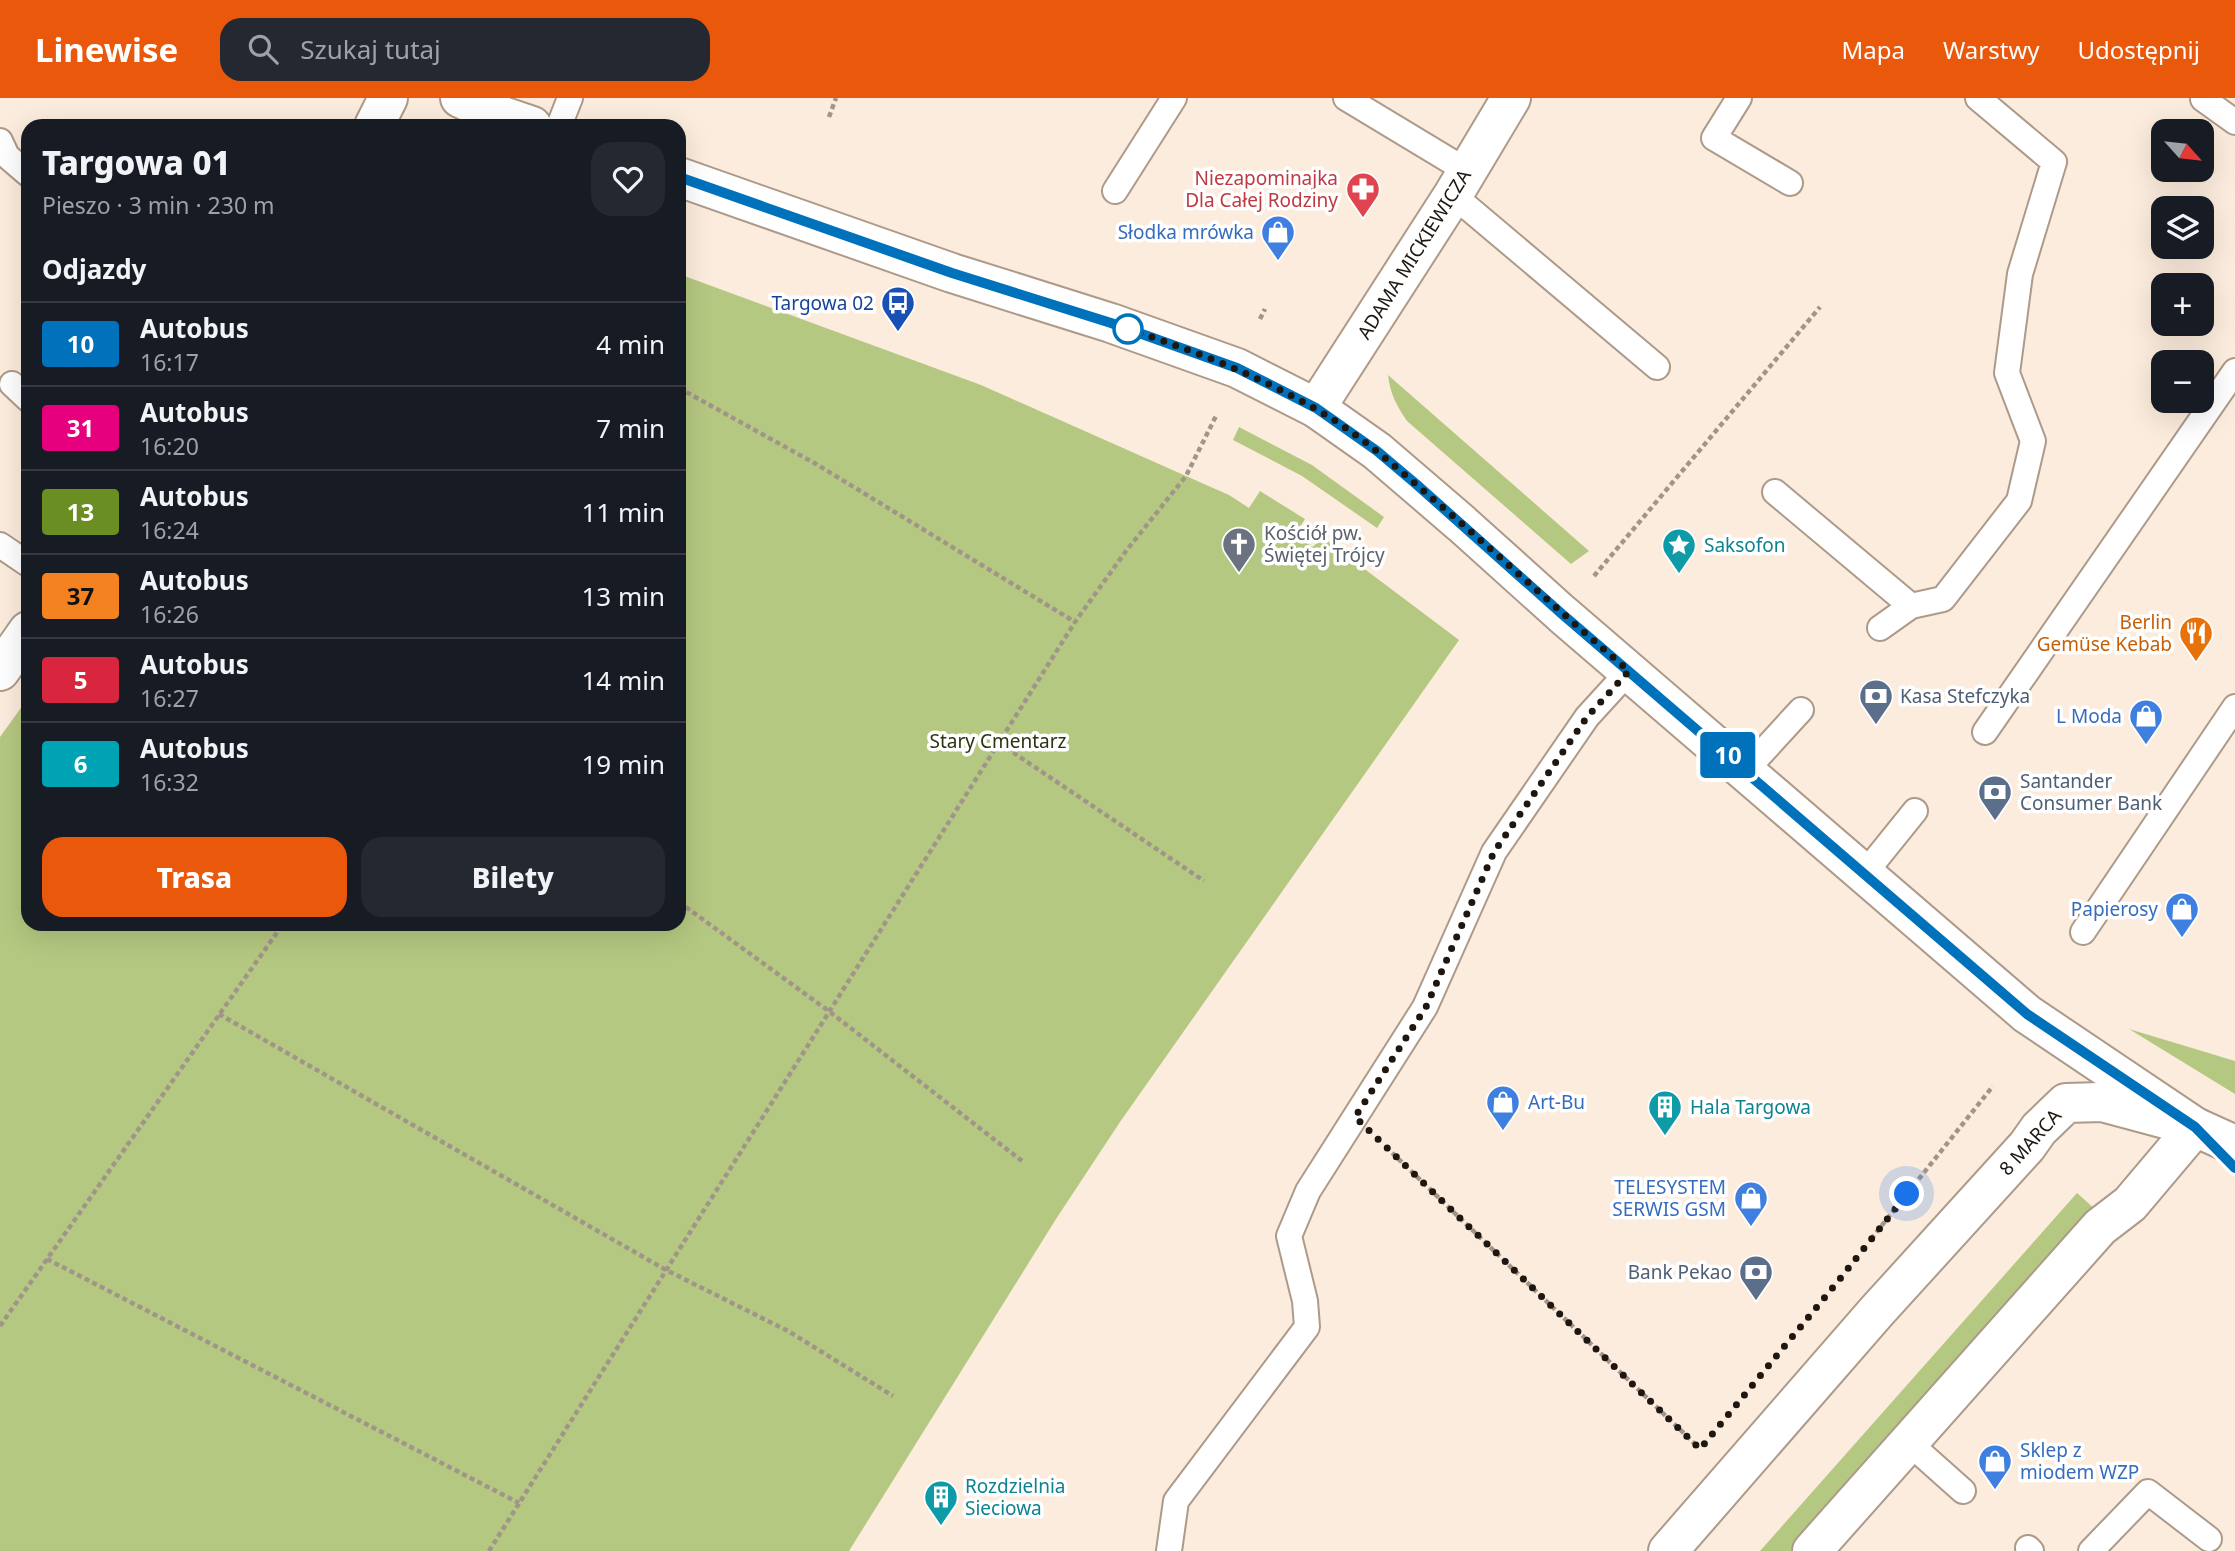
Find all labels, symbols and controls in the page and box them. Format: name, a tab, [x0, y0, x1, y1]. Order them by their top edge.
search box	[220, 18, 710, 81]
text: Linewise	[35, 27, 178, 72]
icon: search	[244, 30, 282, 68]
text: Szukaj tutaj	[300, 31, 441, 67]
text: Mapa	[1842, 33, 1905, 66]
text: Warstwy	[1943, 33, 2040, 66]
text: Udostępnij	[2078, 33, 2200, 66]
north arrow	[2151, 119, 2214, 182]
map controls	[2151, 119, 2214, 413]
text: Targowa 01	[42, 140, 231, 185]
button: heart	[591, 142, 665, 216]
street label: ADAMA MICKIEWICZA	[1351, 163, 1477, 344]
place label: Niezapominajka Dla Całej Rodziny	[1185, 165, 1338, 213]
pharmacy icon: Niezapominajka Dla Całej Rodziny	[1344, 170, 1382, 219]
text: Pieszo · 3 min · 230 m	[42, 189, 275, 221]
button: layers	[2151, 196, 2214, 259]
shop icon: Słodka mrówka	[1259, 213, 1297, 262]
place label: Słodka mrówka	[1118, 219, 1254, 245]
text: Odjazdy	[42, 251, 146, 287]
button: +	[2151, 273, 2214, 336]
bus stop icon: Targowa 02	[879, 284, 917, 333]
place label: Targowa 02	[772, 290, 874, 316]
text: Autobus	[140, 310, 249, 346]
unlabelled marker	[1113, 314, 1143, 344]
text: 4 min	[596, 326, 665, 362]
text: 10	[67, 327, 94, 360]
text: 16:17	[140, 346, 199, 378]
button: −	[2151, 350, 2214, 413]
text: Autobus	[140, 394, 249, 430]
text: 7 min	[596, 410, 665, 446]
text: 31	[67, 411, 94, 444]
text: 16:20	[140, 430, 199, 462]
text: Autobus	[140, 478, 249, 514]
text: 11 min	[581, 494, 665, 530]
text: 13	[67, 495, 94, 528]
text: 16:24	[140, 514, 199, 546]
place label: Kościół pw. Świętej Trójcy	[1264, 520, 1385, 568]
church icon: Kościół pw. Świętej Trójcy	[1220, 525, 1258, 574]
place icon: Saksofon	[1660, 526, 1698, 575]
place label: Saksofon	[1704, 532, 1786, 558]
text: Autobus	[140, 562, 249, 598]
text: 13 min	[581, 578, 665, 614]
text: 37	[67, 579, 94, 612]
text: 16:26	[140, 598, 199, 630]
place label: Berlin Gemüse Kebab	[2037, 609, 2172, 657]
restaurant icon: Berlin Gemüse Kebab	[2177, 614, 2215, 663]
text: Autobus	[140, 646, 249, 682]
text: 14 min	[581, 662, 665, 698]
text: 5	[74, 663, 87, 696]
bank icon: Kasa Stefczyka	[1857, 677, 1895, 726]
text: 16:27	[140, 682, 199, 714]
place label: Kasa Stefczyka	[1900, 683, 2030, 709]
shop icon: L Moda	[2127, 697, 2165, 746]
place label: L Moda	[2056, 703, 2122, 729]
park label: Stary Cmentarz	[930, 728, 1067, 754]
text: Autobus	[140, 730, 249, 766]
line badge: 10	[1696, 732, 1760, 778]
text: 10	[1714, 738, 1742, 771]
text: 19 min	[581, 746, 665, 782]
text: 6	[74, 747, 87, 780]
text: 16:32	[140, 766, 199, 798]
place label: Santander Consumer Bank	[2020, 768, 2162, 816]
bank icon: Santander Consumer Bank	[1976, 773, 2014, 822]
button: Trasa	[42, 837, 347, 917]
button: Bilety	[361, 837, 665, 917]
shop icon: Papierosy	[2163, 890, 2201, 939]
place label: Papierosy	[2071, 896, 2158, 922]
shop icon: Art-Bu	[1484, 1083, 1522, 1132]
building icon: Hala Targowa	[1646, 1088, 1684, 1137]
place label: Art-Bu	[1528, 1089, 1585, 1115]
place label: Hala Targowa	[1690, 1094, 1811, 1120]
street label: 8 MARCA	[1993, 1103, 2067, 1181]
place label: TELESYSTEM SERWIS GSM	[1612, 1174, 1726, 1222]
your location	[1889, 1176, 1924, 1211]
shop icon: TELESYSTEM SERWIS GSM	[1732, 1179, 1770, 1228]
bank icon: Bank Pekao	[1737, 1253, 1775, 1302]
place label: Bank Pekao	[1628, 1259, 1732, 1285]
place label: Sklep z miodem WZP	[2020, 1437, 2139, 1485]
shop icon: Sklep z miodem WZP	[1976, 1442, 2014, 1491]
place label: Rozdzielnia Sieciowa	[965, 1473, 1066, 1521]
building icon: Rozdzielnia Sieciowa	[922, 1478, 960, 1527]

